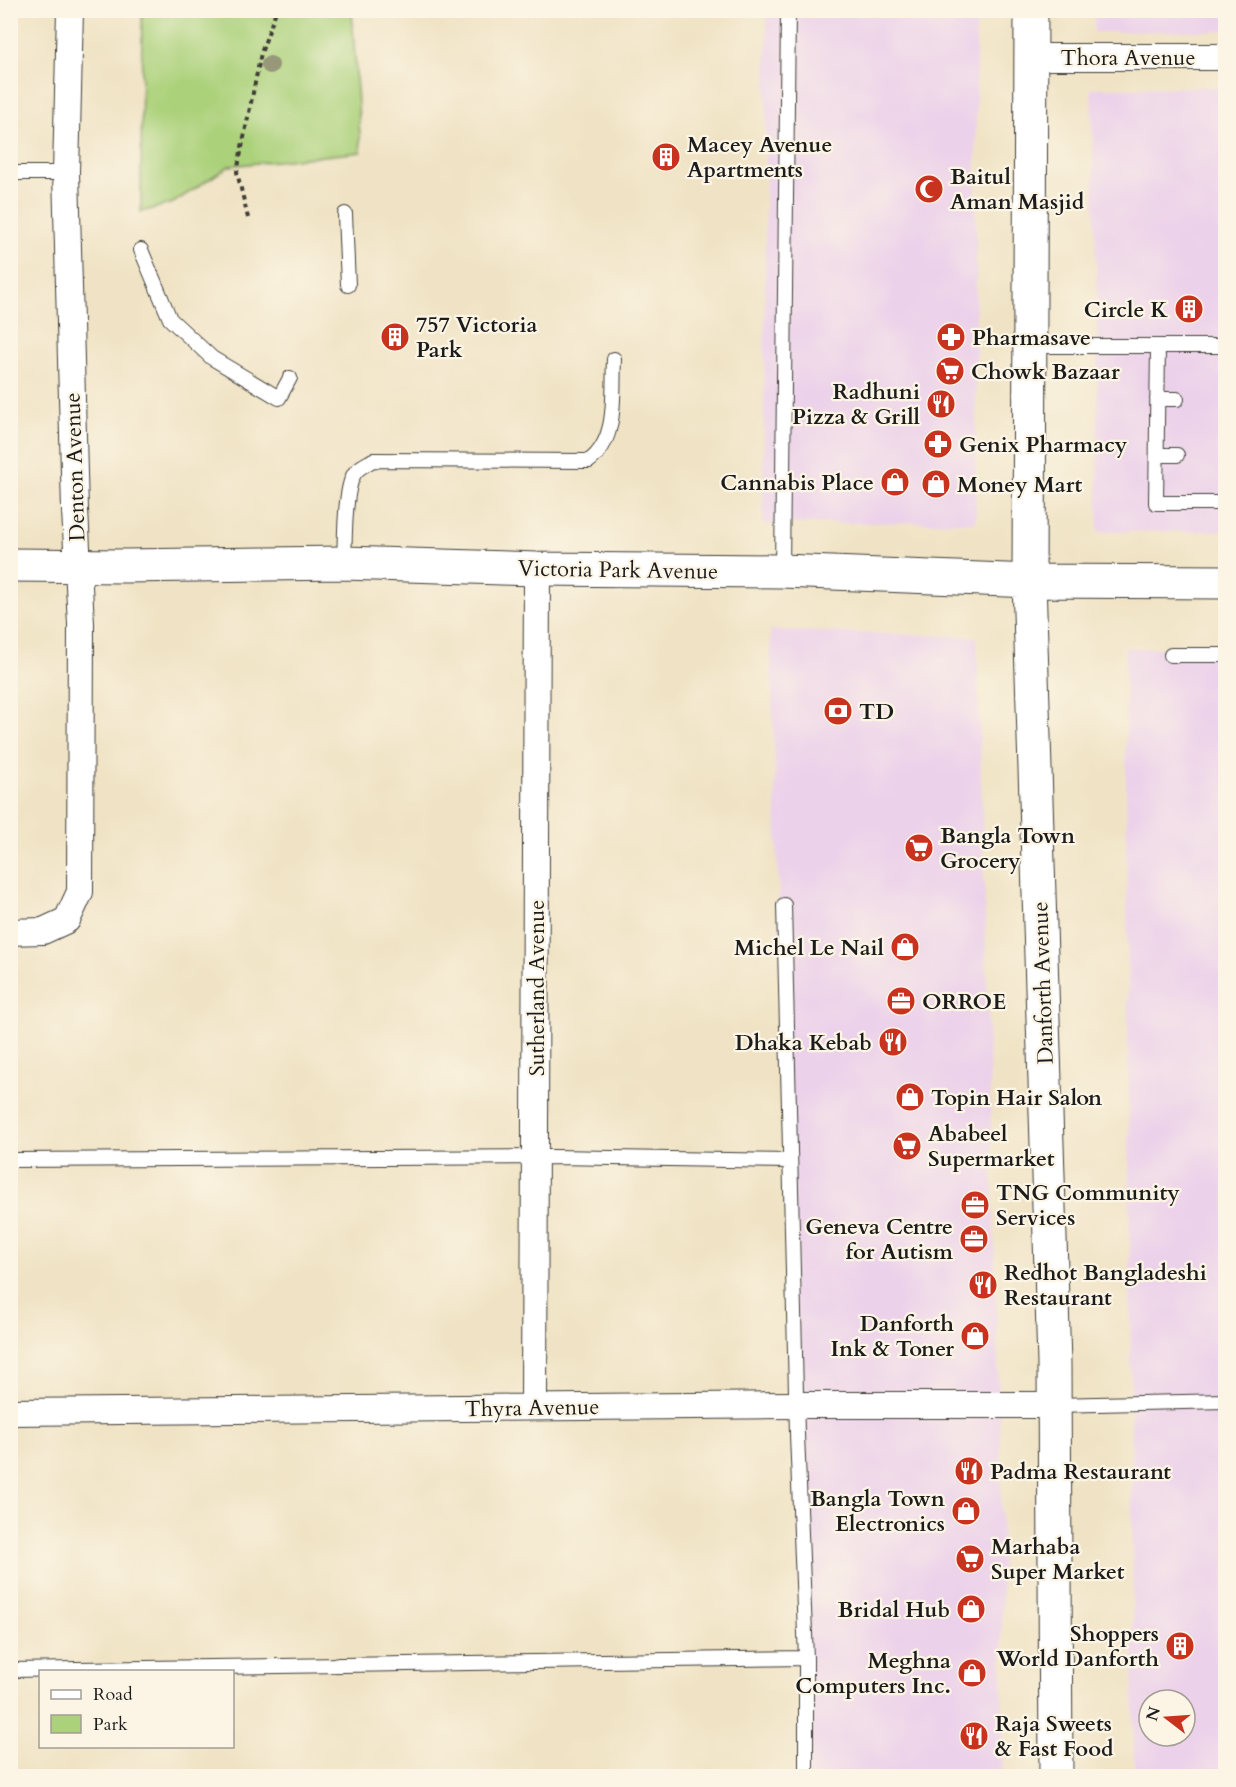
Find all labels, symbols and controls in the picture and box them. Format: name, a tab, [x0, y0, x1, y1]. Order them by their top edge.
street label: Thora Avenue	[1061, 43, 1195, 73]
place label: Macey Avenue Apartments	[687, 130, 832, 185]
building icon: Macey Avenue Apartments	[650, 141, 682, 173]
place label: Baitul Aman Masjid	[950, 162, 1085, 217]
mosque icon: Baitul Aman Masjid	[913, 173, 945, 205]
building icon: Circle K	[1173, 293, 1205, 325]
place label: Circle K	[1084, 295, 1168, 325]
place label: 757 Victoria Park	[416, 310, 537, 365]
building icon: 757 Victoria Park	[379, 321, 411, 353]
pharmacy icon: Pharmasave	[935, 321, 967, 353]
place label: Pharmasave	[972, 323, 1091, 353]
supermarket icon: Chowk Bazaar	[934, 355, 966, 387]
place label: Chowk Bazaar	[971, 357, 1120, 387]
place label: Radhuni Pizza & Grill	[792, 377, 921, 432]
restaurant icon: Radhuni Pizza & Grill	[925, 388, 957, 420]
street label: Denton Avenue	[57, 392, 93, 542]
pharmacy icon: Genix Pharmacy	[922, 428, 954, 460]
place label: Genix Pharmacy	[959, 430, 1128, 460]
shop icon: Cannabis Place	[879, 466, 911, 498]
place label: Cannabis Place	[720, 468, 874, 498]
shop icon: Money Mart	[920, 468, 952, 500]
place label: Money Mart	[957, 470, 1083, 500]
street label: Victoria Park Avenue	[518, 553, 718, 587]
bank icon: TD	[822, 695, 854, 727]
place label: TD	[859, 697, 894, 727]
place label: Bangla Town Grocery	[940, 821, 1075, 876]
supermarket icon: Bangla Town Grocery	[903, 832, 935, 864]
street label: Sutherland Avenue	[522, 900, 552, 1076]
street label: Danforth Avenue	[1025, 901, 1061, 1065]
shop icon: Michel Le Nail	[889, 931, 921, 963]
place label: Michel Le Nail	[734, 933, 885, 963]
office icon: ORROE	[885, 985, 917, 1017]
place label: ORROE	[922, 987, 1006, 1017]
restaurant icon: Dhaka Kebab	[877, 1026, 909, 1058]
place label: Dhaka Kebab	[735, 1028, 872, 1058]
shop icon: Topin Hair Salon	[894, 1081, 926, 1113]
place label: Topin Hair Salon	[931, 1083, 1102, 1113]
place label: Ababeel Supermarket	[928, 1119, 1055, 1174]
supermarket icon: Ababeel Supermarket	[891, 1130, 923, 1162]
place label: TNG Community Services	[996, 1178, 1180, 1233]
office icon: TNG Community Services	[959, 1189, 991, 1221]
place label: Geneva Centre for Autism	[805, 1212, 954, 1267]
office icon: Geneva Centre for Autism	[958, 1223, 990, 1255]
place label: Redhot Bangladeshi Restaurant	[1004, 1258, 1207, 1313]
restaurant icon: Redhot Bangladeshi Restaurant	[967, 1269, 999, 1301]
place label: Danforth Ink & Toner	[831, 1309, 954, 1364]
shop icon: Danforth Ink & Toner	[959, 1320, 991, 1352]
street label: Thyra Avenue	[464, 1392, 600, 1424]
restaurant icon: Padma Restaurant	[953, 1455, 985, 1487]
place label: Padma Restaurant	[990, 1457, 1171, 1487]
place label: Bangla Town Electronics	[810, 1484, 945, 1539]
shop icon: Bangla Town Electronics	[950, 1495, 982, 1527]
place label: Marhaba Super Market	[991, 1532, 1125, 1587]
supermarket icon: Marhaba Super Market	[954, 1543, 986, 1575]
shop icon: Bridal Hub	[955, 1593, 987, 1625]
place label: Bridal Hub	[838, 1595, 950, 1625]
place label: Shoppers World Danforth	[995, 1619, 1159, 1674]
building icon: Shoppers World Danforth	[1164, 1630, 1196, 1662]
place label: Meghna Computers Inc.	[795, 1646, 951, 1701]
shop icon: Meghna Computers Inc.	[956, 1657, 988, 1689]
legend	[39, 1670, 234, 1748]
text: Road	[93, 1682, 133, 1707]
north arrow	[1137, 1688, 1197, 1748]
text: N	[1141, 1704, 1166, 1724]
place label: Raja Sweets & Fast Food	[995, 1709, 1114, 1764]
text: Park	[93, 1712, 128, 1737]
restaurant icon: Raja Sweets & Fast Food	[958, 1720, 990, 1752]

